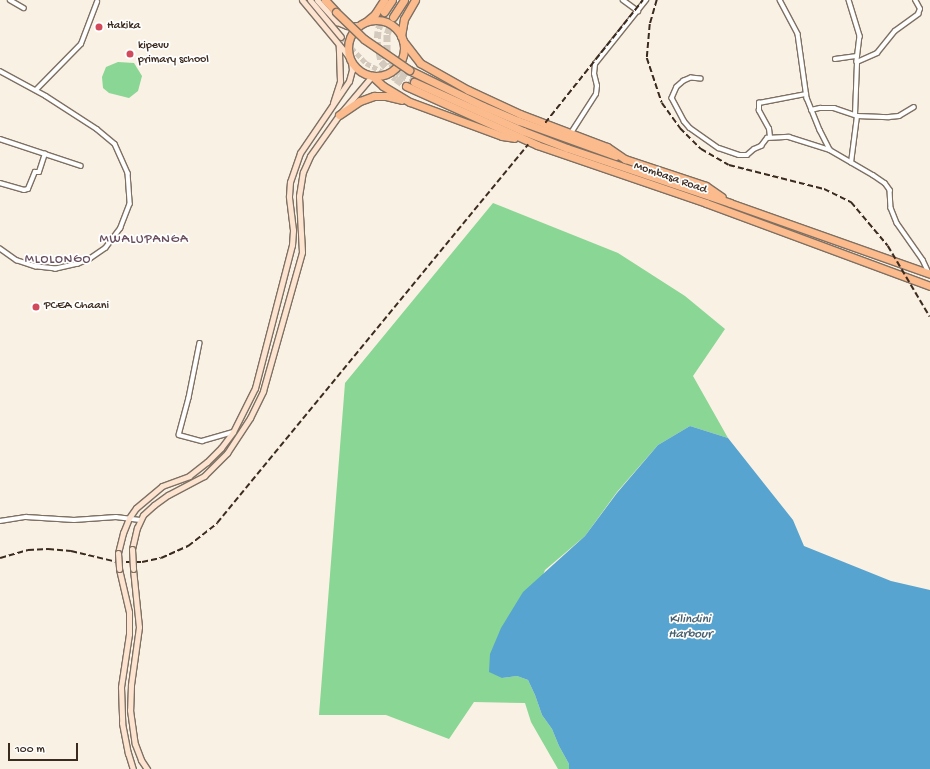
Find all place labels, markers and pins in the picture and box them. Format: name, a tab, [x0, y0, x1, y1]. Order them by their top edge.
place label: Hakika	[107, 20, 140, 34]
marker: Hakika	[94, 22, 104, 32]
place label: kipevu primary school	[138, 40, 209, 68]
marker: kipevu primary school	[125, 49, 135, 59]
place label: PCEA Chaani	[44, 300, 109, 314]
marker: PCEA Chaani	[31, 302, 41, 312]

